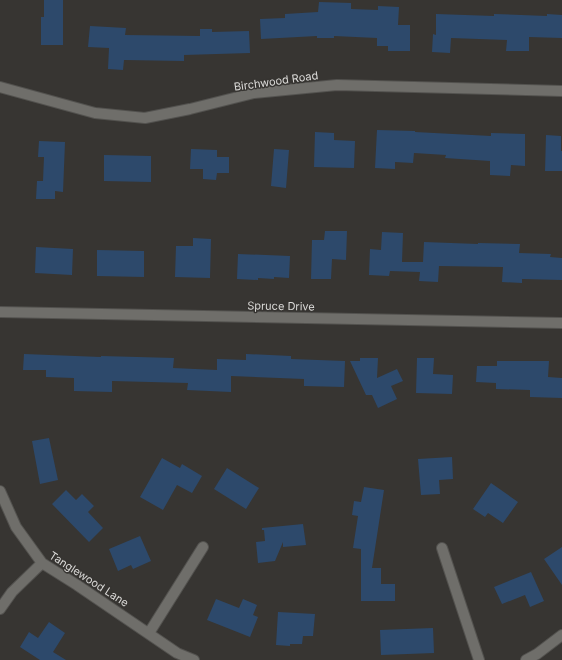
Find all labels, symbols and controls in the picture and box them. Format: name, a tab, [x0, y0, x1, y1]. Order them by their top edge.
street label: Birchwood Road	[233, 68, 319, 94]
street label: Spruce Drive	[247, 298, 315, 314]
street label: Tanglewood Lane	[47, 548, 131, 610]

